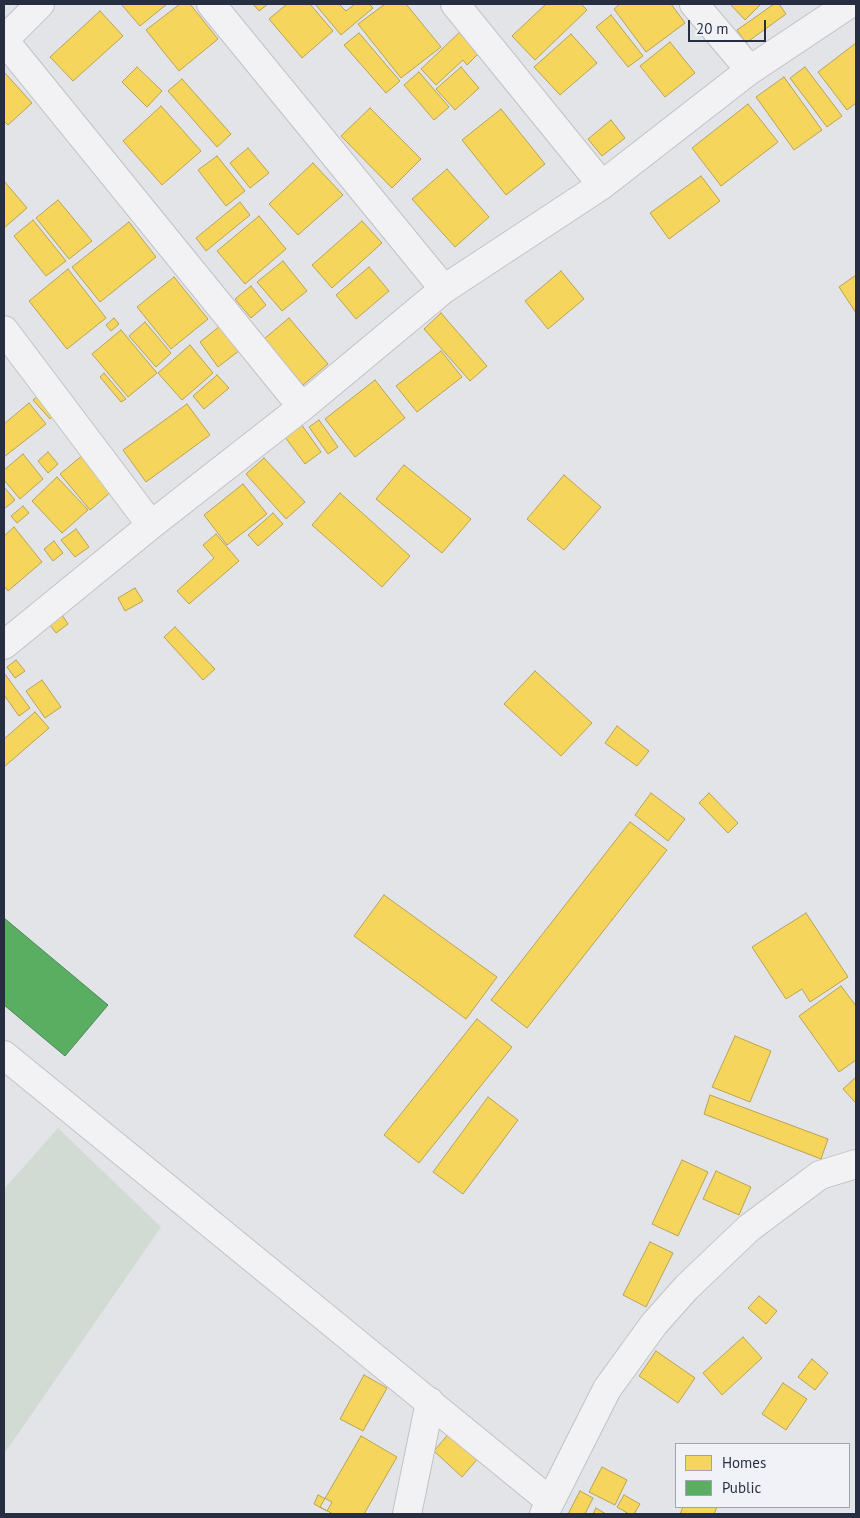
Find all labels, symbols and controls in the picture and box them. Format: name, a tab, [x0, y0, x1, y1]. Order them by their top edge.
scale bar	[690, 10, 768, 42]
text: 20 m	[696, 19, 729, 38]
legend	[675, 1443, 850, 1508]
text: Homes	[722, 1453, 766, 1472]
text: Public	[722, 1478, 761, 1497]

